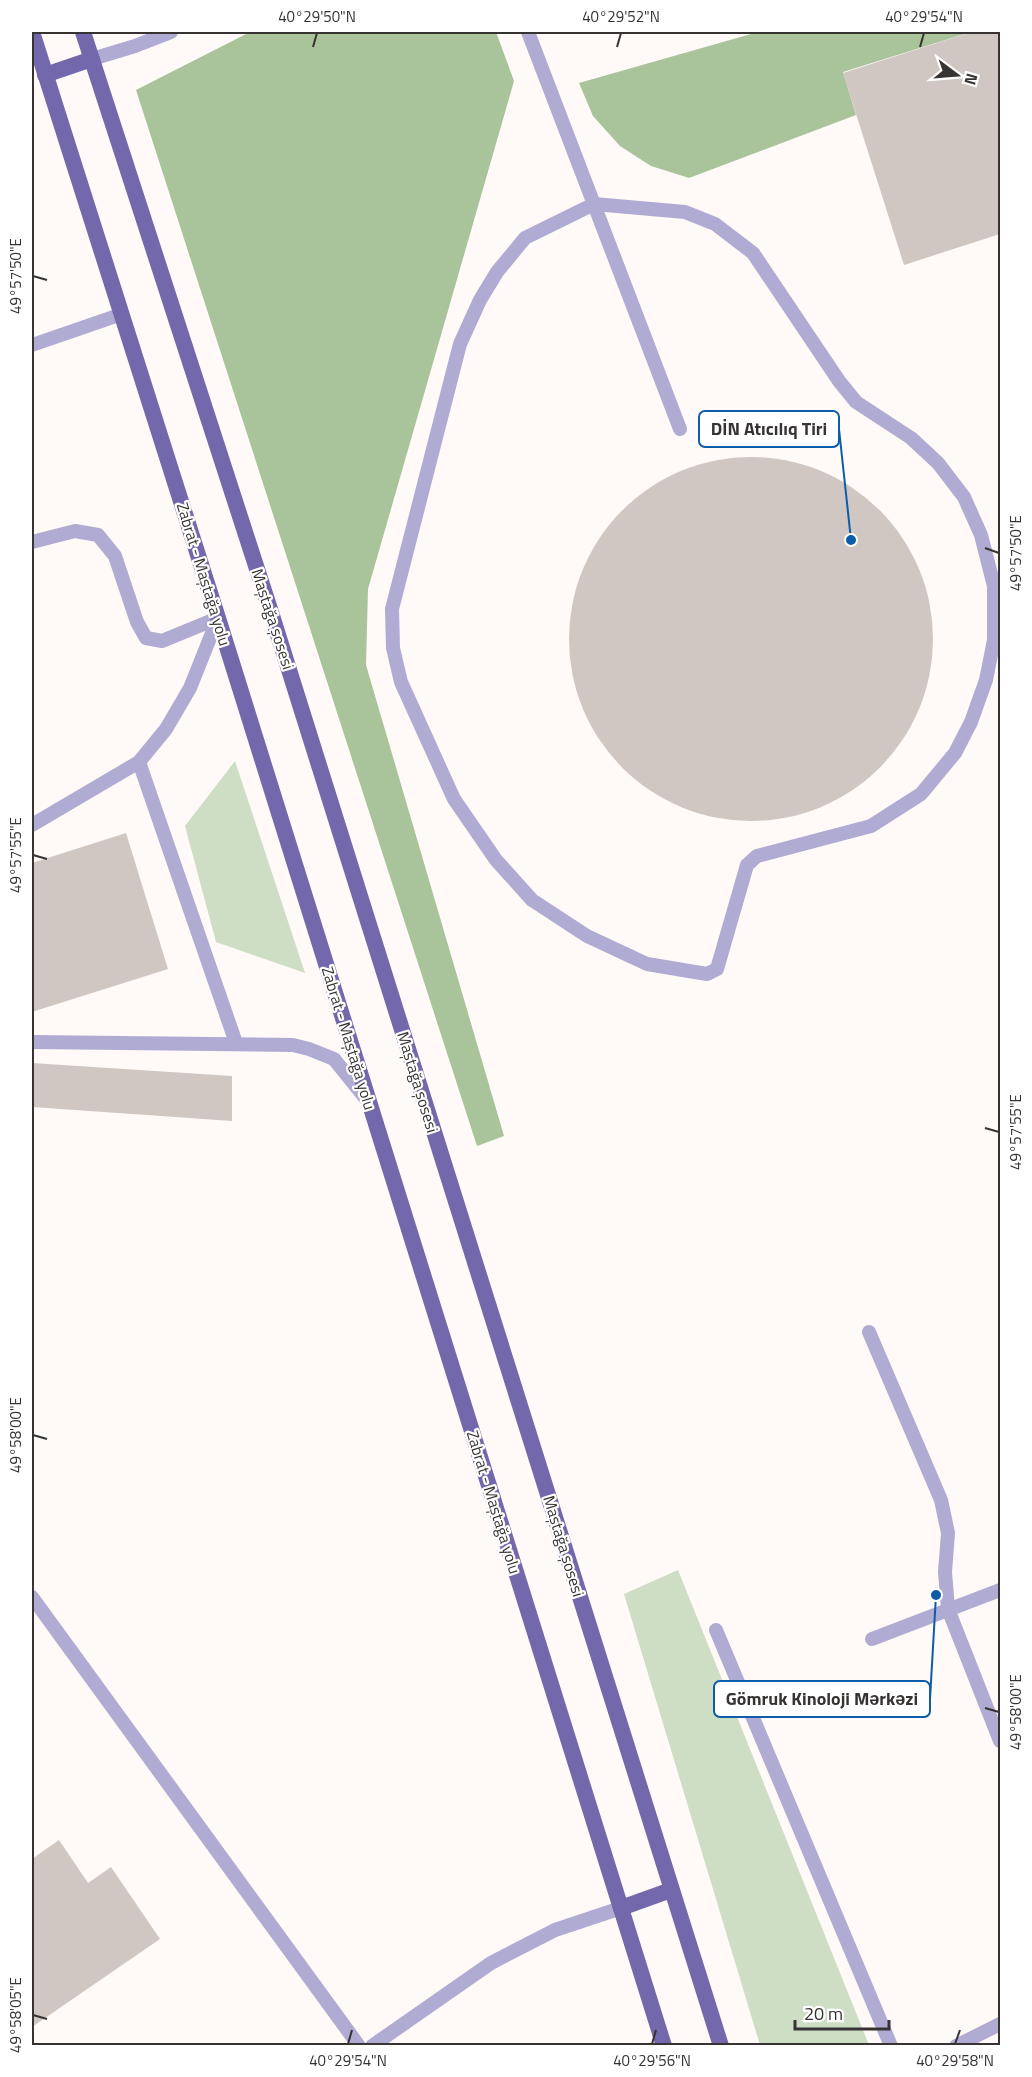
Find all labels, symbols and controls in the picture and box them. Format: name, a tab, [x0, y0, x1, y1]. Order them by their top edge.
text: 40°29'50"N	[278, 5, 356, 28]
text: 40°29'52"N	[582, 5, 660, 28]
text: 40°29'54"N	[885, 5, 963, 28]
north arrow	[927, 45, 987, 105]
text: N	[958, 70, 984, 88]
text: 49°57'50"E	[4, 238, 27, 314]
callout: DİN Atıcılıq Tiri	[699, 411, 839, 447]
text: DİN Atıcılıq Tiri	[711, 415, 827, 442]
street label: Zabrat - Maştağa yolu	[171, 499, 237, 649]
text: 49°57'50"E	[1004, 515, 1027, 591]
street label: Maştağa şosesi	[245, 566, 301, 672]
text: 49°57'55"E	[4, 817, 27, 893]
street label: Zabrat - Maştağa yolu	[316, 963, 382, 1113]
street label: Maştağa şosesi	[391, 1028, 445, 1136]
text: 49°57'55"E	[1004, 1094, 1027, 1170]
text: 49°58'00"E	[4, 1397, 27, 1473]
street label: Zabrat - Maştağa yolu	[461, 1427, 527, 1577]
street label: Maştağa şosesi	[537, 1492, 591, 1600]
text: 49°58'00"E	[1004, 1674, 1027, 1750]
callout: Gömruk Kinoloji Mərkəzi	[714, 1681, 930, 1717]
text: Gömruk Kinoloji Mərkəzi	[726, 1685, 918, 1712]
text: 49°58'05"E	[4, 1977, 27, 2053]
scale bar	[795, 1993, 890, 2031]
text: 20 m	[804, 2000, 843, 2027]
text: 40°29'54"N	[309, 2049, 387, 2072]
text: 40°29'56"N	[613, 2049, 691, 2072]
text: 40°29'58"N	[916, 2049, 994, 2072]

